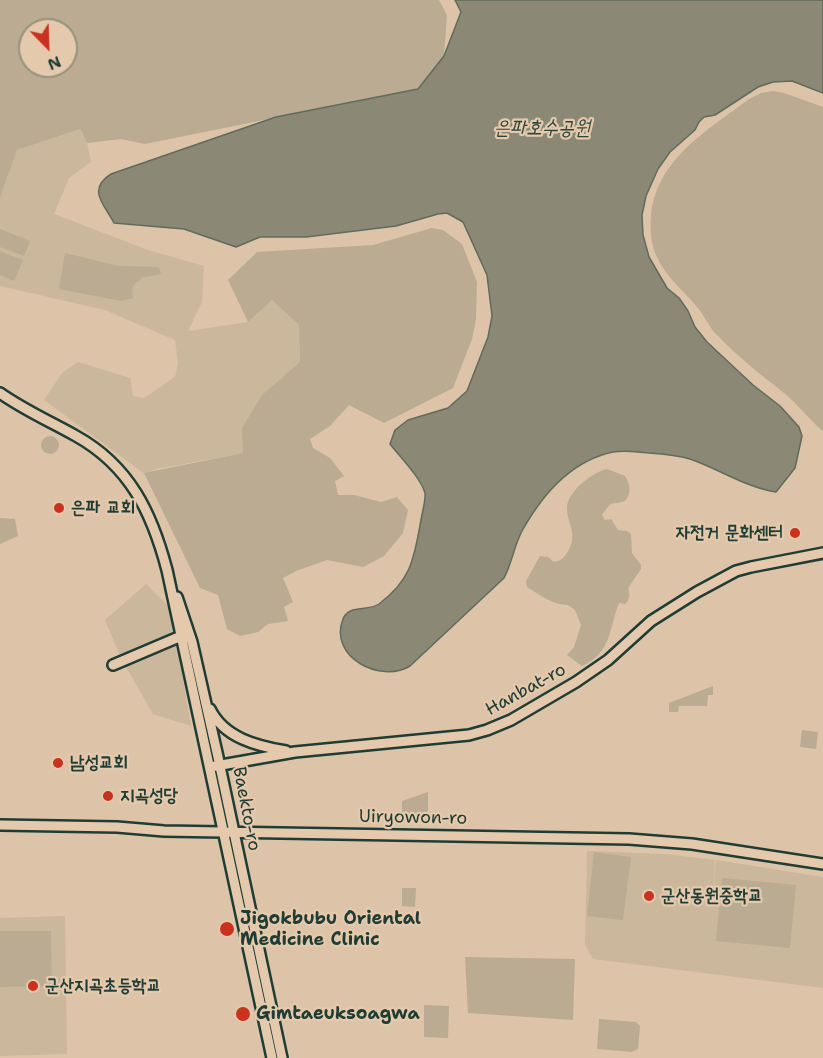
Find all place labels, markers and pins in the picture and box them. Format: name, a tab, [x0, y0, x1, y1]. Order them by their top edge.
place label: 은파 교회	[71, 497, 135, 519]
marker: 은파 교회	[52, 501, 66, 515]
place label: 자전거 문화센터	[675, 522, 783, 544]
marker: 자전거 문화센터	[788, 526, 802, 540]
place label: 남성교회	[70, 752, 128, 774]
marker: 남성교회	[51, 756, 65, 770]
place label: 지곡성당	[120, 785, 178, 807]
marker: 지곡성당	[101, 789, 115, 803]
place label: 군산동원중학교	[661, 885, 762, 907]
marker: 군산동원중학교	[642, 889, 656, 903]
place label: Jigokbubu Oriental Medicine Clinic	[240, 908, 421, 950]
marker: Jigokbubu Oriental Medicine Clinic	[218, 920, 236, 938]
place label: 군산지곡초등학교	[45, 975, 161, 997]
marker: 군산지곡초등학교	[26, 979, 40, 993]
place label: Gimtaeuksoagwa	[256, 1003, 420, 1025]
marker: Gimtaeuksoagwa	[234, 1005, 252, 1023]

